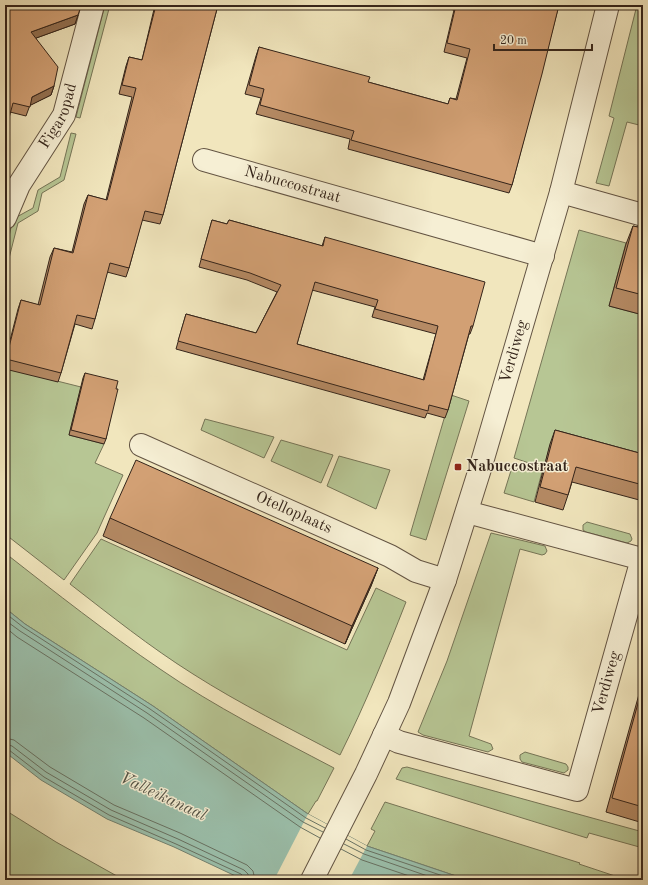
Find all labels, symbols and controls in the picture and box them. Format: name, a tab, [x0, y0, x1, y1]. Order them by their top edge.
scale bar	[494, 26, 592, 52]
text: 20 m	[500, 35, 527, 47]
street label: Figaropad	[36, 82, 80, 152]
street label: Nabuccostraat	[243, 164, 343, 206]
street label: Verdiweg	[497, 318, 531, 385]
place label: Nabuccostraat	[466, 459, 569, 475]
marker: Nabuccostraat	[453, 462, 463, 472]
street label: Otelloplaats	[253, 489, 334, 537]
street label: Verdiweg	[591, 649, 624, 717]
water label: Valleikanaal	[117, 770, 209, 824]

